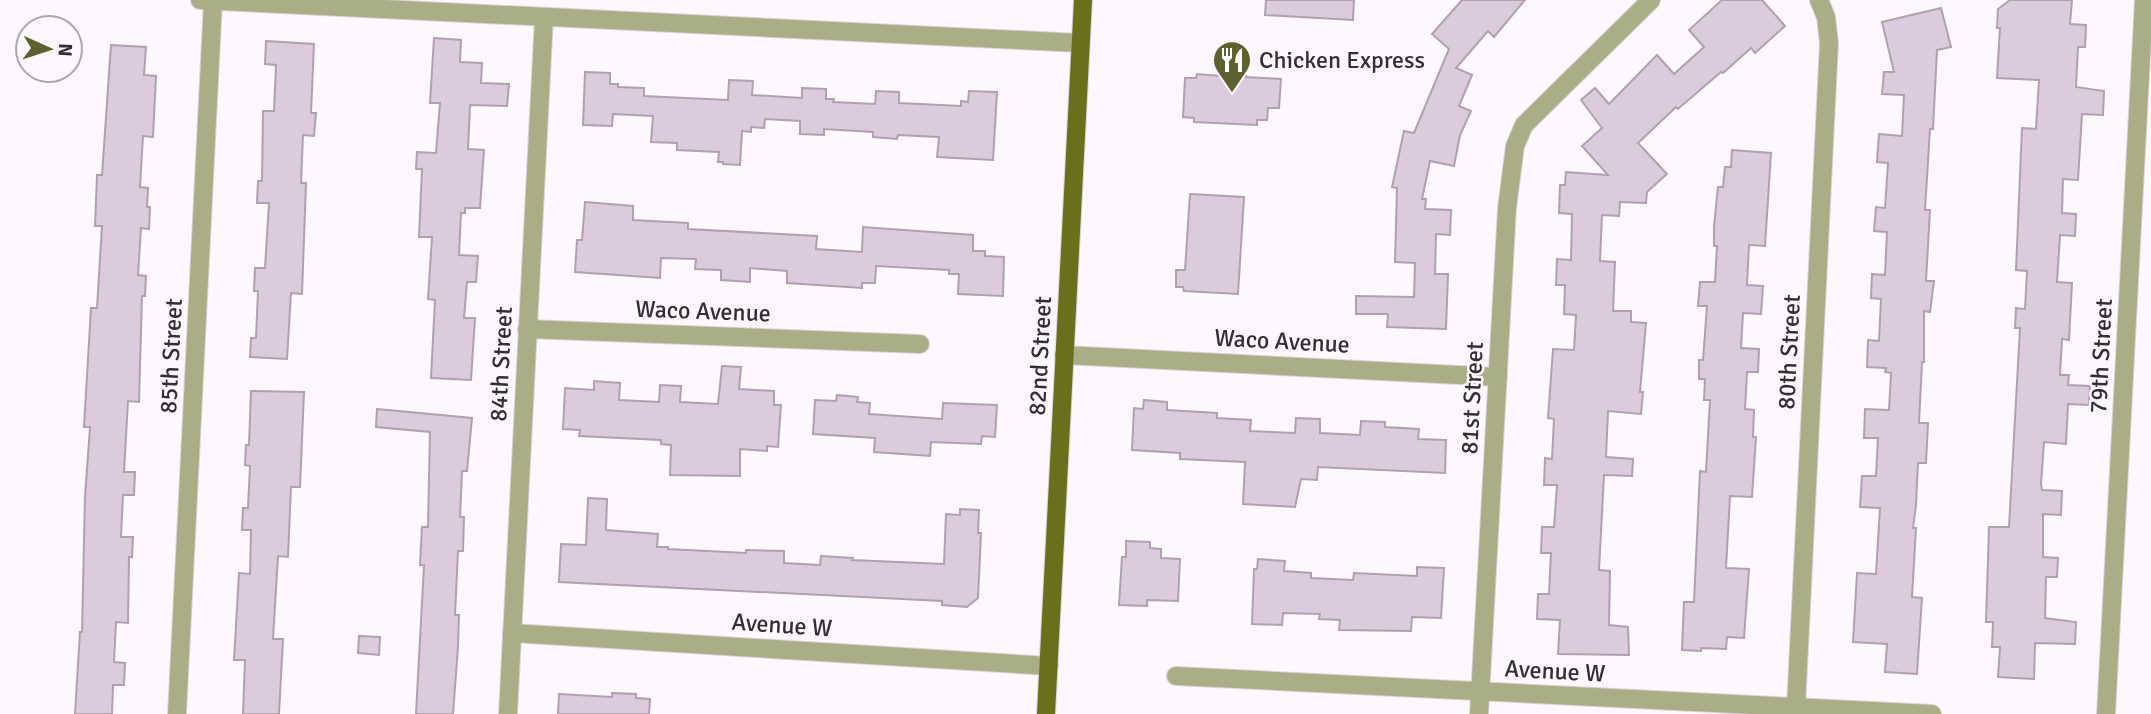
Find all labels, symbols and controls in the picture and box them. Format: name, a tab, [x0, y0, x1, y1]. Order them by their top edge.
north arrow	[14, 14, 84, 84]
restaurant icon: Chicken Express	[1211, 39, 1253, 94]
text: N	[53, 43, 77, 57]
place label: Chicken Express	[1259, 45, 1425, 75]
street label: Waco Avenue	[635, 294, 771, 328]
street label: 80th Street	[1771, 294, 1807, 410]
street label: 82nd Street	[1022, 296, 1058, 416]
street label: 85th Street	[153, 298, 189, 414]
street label: 79th Street	[2083, 298, 2119, 414]
street label: 84th Street	[483, 306, 519, 422]
street label: Waco Avenue	[1214, 322, 1350, 360]
street label: 81st Street	[1454, 341, 1490, 455]
street label: Avenue W	[731, 607, 833, 643]
street label: Avenue W	[1504, 653, 1606, 689]

